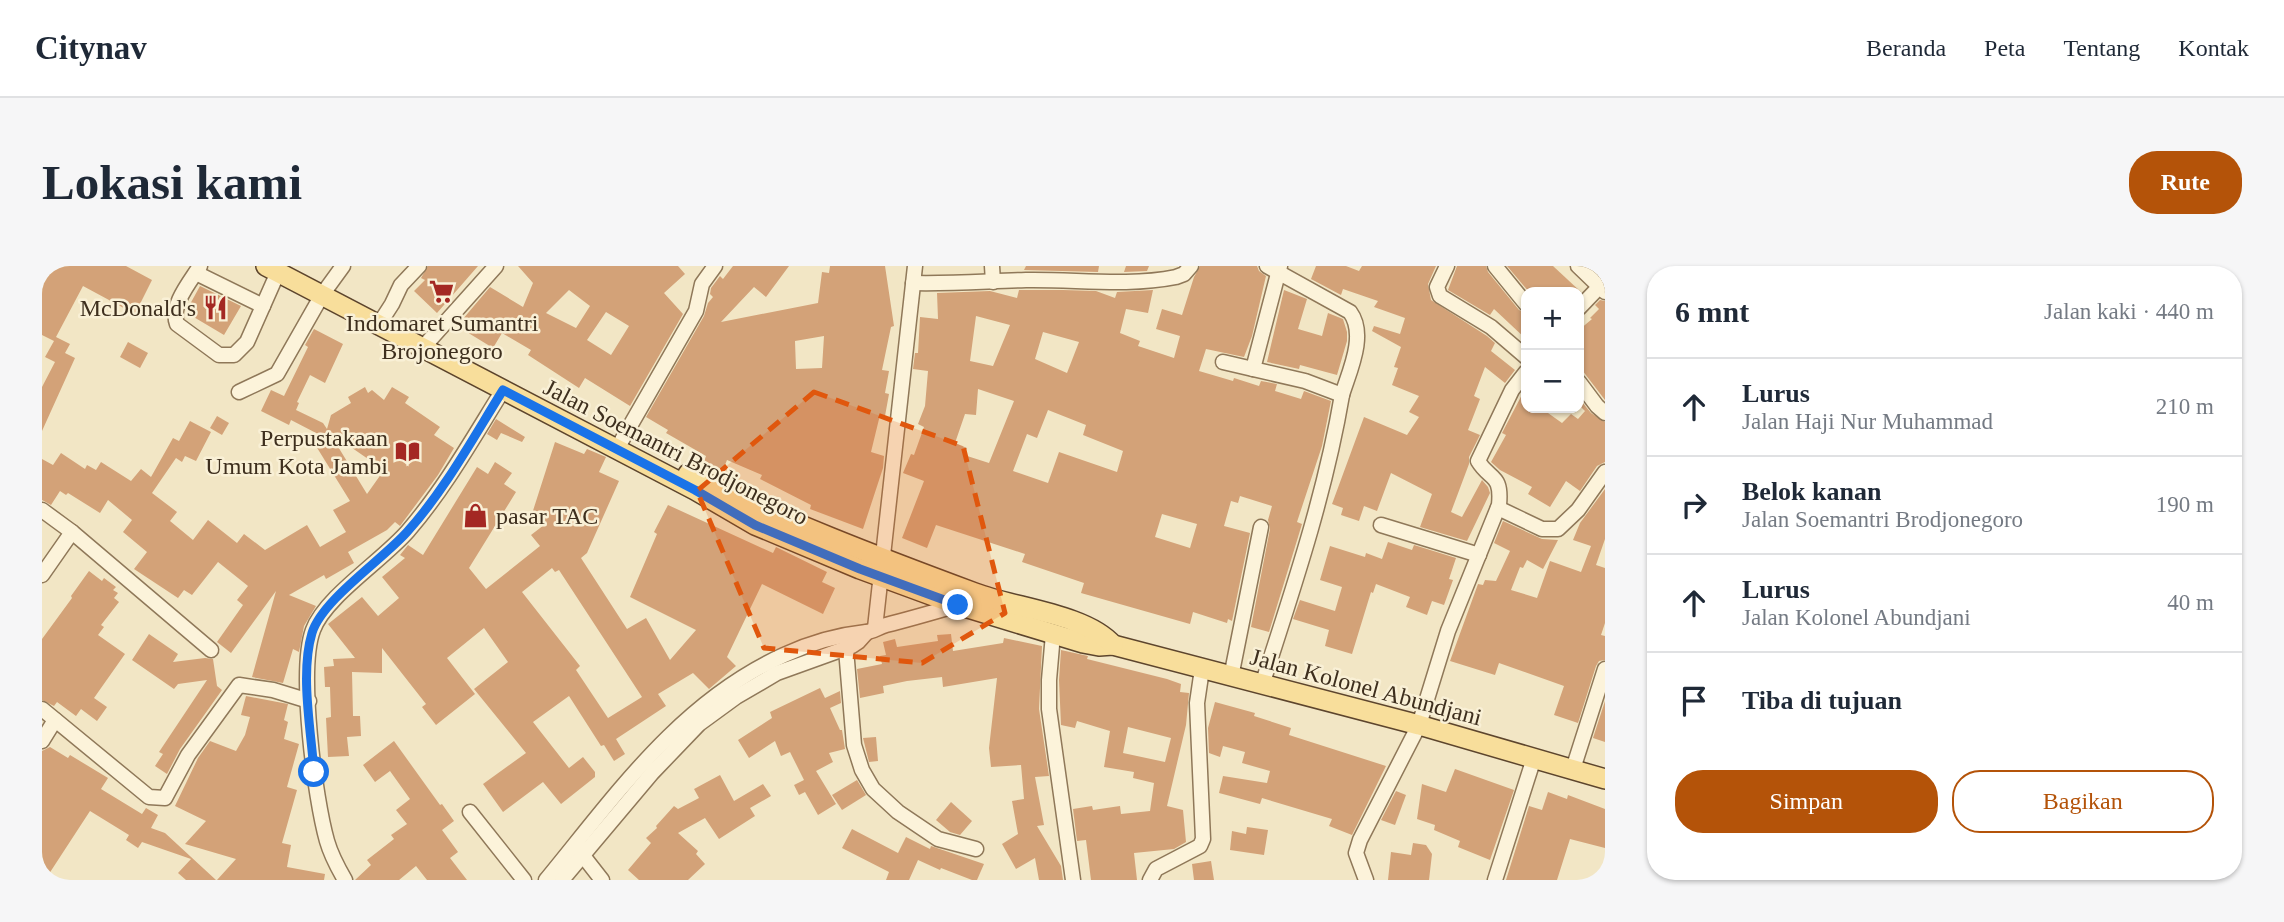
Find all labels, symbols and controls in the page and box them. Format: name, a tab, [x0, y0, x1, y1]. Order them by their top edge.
text: Citynav	[35, 30, 147, 66]
text: Beranda	[1866, 35, 1946, 61]
text: Peta	[1984, 35, 2025, 61]
text: Tentang	[2063, 35, 2140, 61]
text: Kontak	[2178, 35, 2249, 61]
button: Rute	[2129, 151, 2242, 214]
text: Lokasi kami	[42, 155, 302, 210]
supermarket icon: Indomaret Sumantri Brojonegoro	[428, 278, 456, 306]
map controls	[1521, 287, 1584, 413]
button: +	[1521, 287, 1584, 350]
restaurant icon: McDonald's	[202, 294, 230, 322]
place label: McDonald's	[80, 295, 196, 321]
text: 6 mnt	[1675, 295, 1749, 328]
text: Jalan kaki · 440 m	[2044, 299, 2214, 324]
place label: Indomaret Sumantri Brojonegoro	[346, 310, 539, 364]
button: −	[1521, 350, 1584, 413]
street label: Jalan Soemantri Brodjonegoro	[539, 374, 813, 530]
text: Lurus	[1742, 379, 1810, 408]
icon: ahead	[1675, 388, 1713, 426]
text: 210 m	[2156, 394, 2214, 419]
text: Jalan Haji Nur Muhammad	[1742, 409, 1993, 434]
place label: Perpustakaan Umum Kota Jambi	[205, 425, 388, 479]
library icon: Perpustakaan Umum Kota Jambi	[394, 438, 422, 466]
text: Belok kanan	[1742, 477, 1881, 506]
icon: right	[1675, 486, 1713, 524]
text: 190 m	[2156, 492, 2214, 517]
shop icon: pasar TAC	[462, 502, 490, 530]
place label: pasar TAC	[496, 503, 598, 529]
text: Jalan Soemantri Brodjonegoro	[1742, 507, 2023, 532]
text: Lurus	[1742, 575, 1810, 604]
icon: ahead	[1675, 584, 1713, 622]
route end	[942, 589, 973, 620]
text: 40 m	[2167, 590, 2214, 615]
text: Jalan Kolonel Abundjani	[1742, 605, 1971, 630]
street label: Jalan Kolonel Abundjani	[1247, 644, 1485, 731]
icon: arrive	[1675, 682, 1713, 720]
text: Tiba di tujuan	[1742, 686, 1902, 715]
route start	[298, 756, 329, 787]
button: Simpan	[1675, 770, 1938, 833]
button: Bagikan	[1952, 770, 2214, 833]

